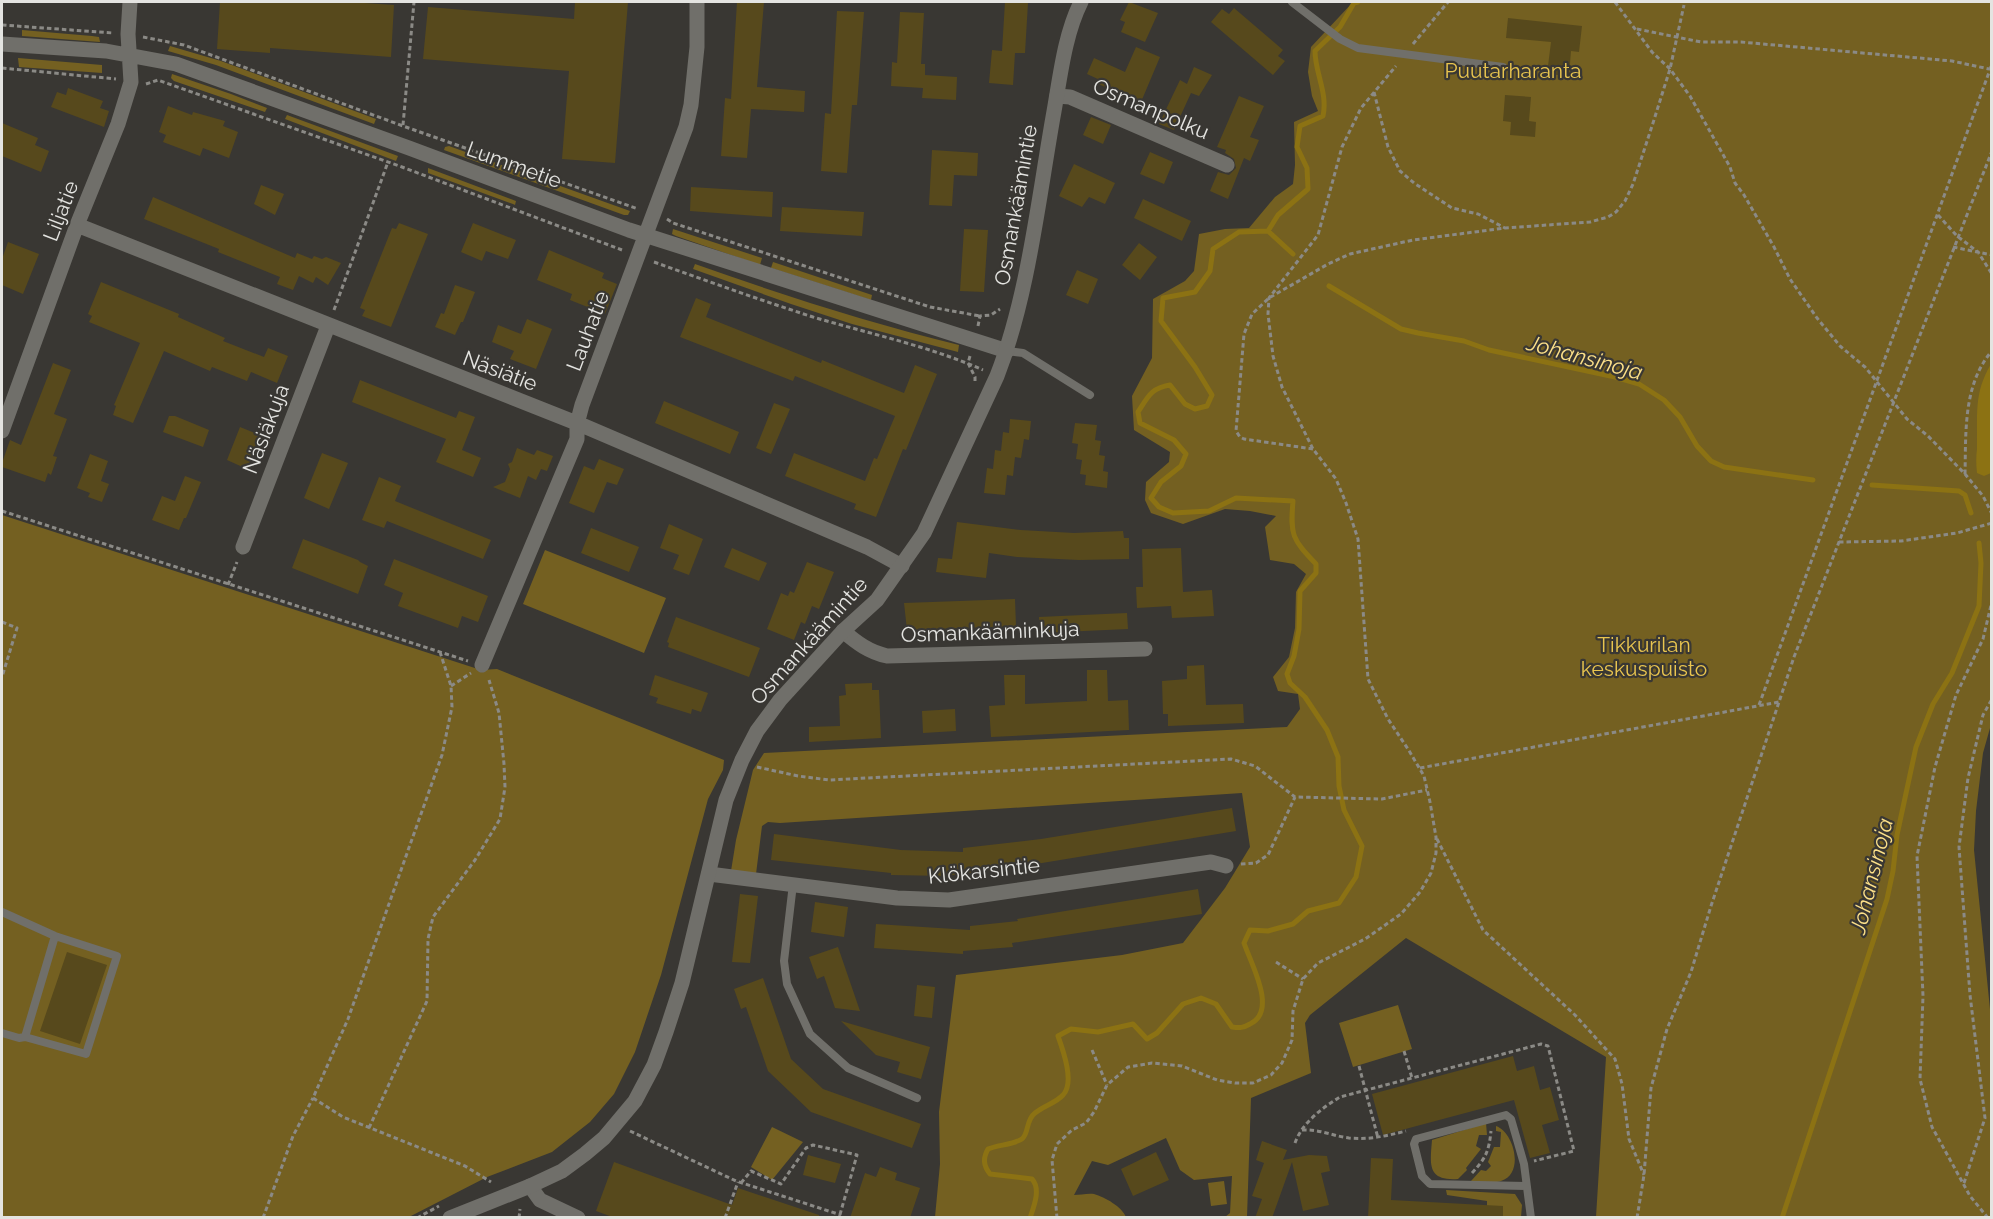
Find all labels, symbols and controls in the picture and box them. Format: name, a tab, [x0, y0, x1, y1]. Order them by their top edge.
park label: Puutarharanta	[1445, 58, 1581, 83]
street label: Osmanpolku	[1089, 73, 1213, 144]
street label: Osmankäämintie	[989, 123, 1042, 287]
street label: Lummetie	[463, 136, 565, 193]
street label: Liljatie	[38, 177, 83, 245]
street label: Lauhatie	[561, 287, 614, 374]
water label: Johansinoja	[1523, 329, 1646, 385]
street label: Näsiätie	[459, 345, 541, 396]
street label: Näsiäkuja	[237, 381, 294, 477]
street label: Osmankäämintie	[745, 572, 872, 710]
street label: Osmankääminkuja	[900, 616, 1080, 647]
park label: Tikkurilan keskuspuisto	[1581, 632, 1707, 681]
water label: Johansinoja	[1844, 815, 1898, 938]
street label: Klökarsintie	[927, 852, 1041, 889]

